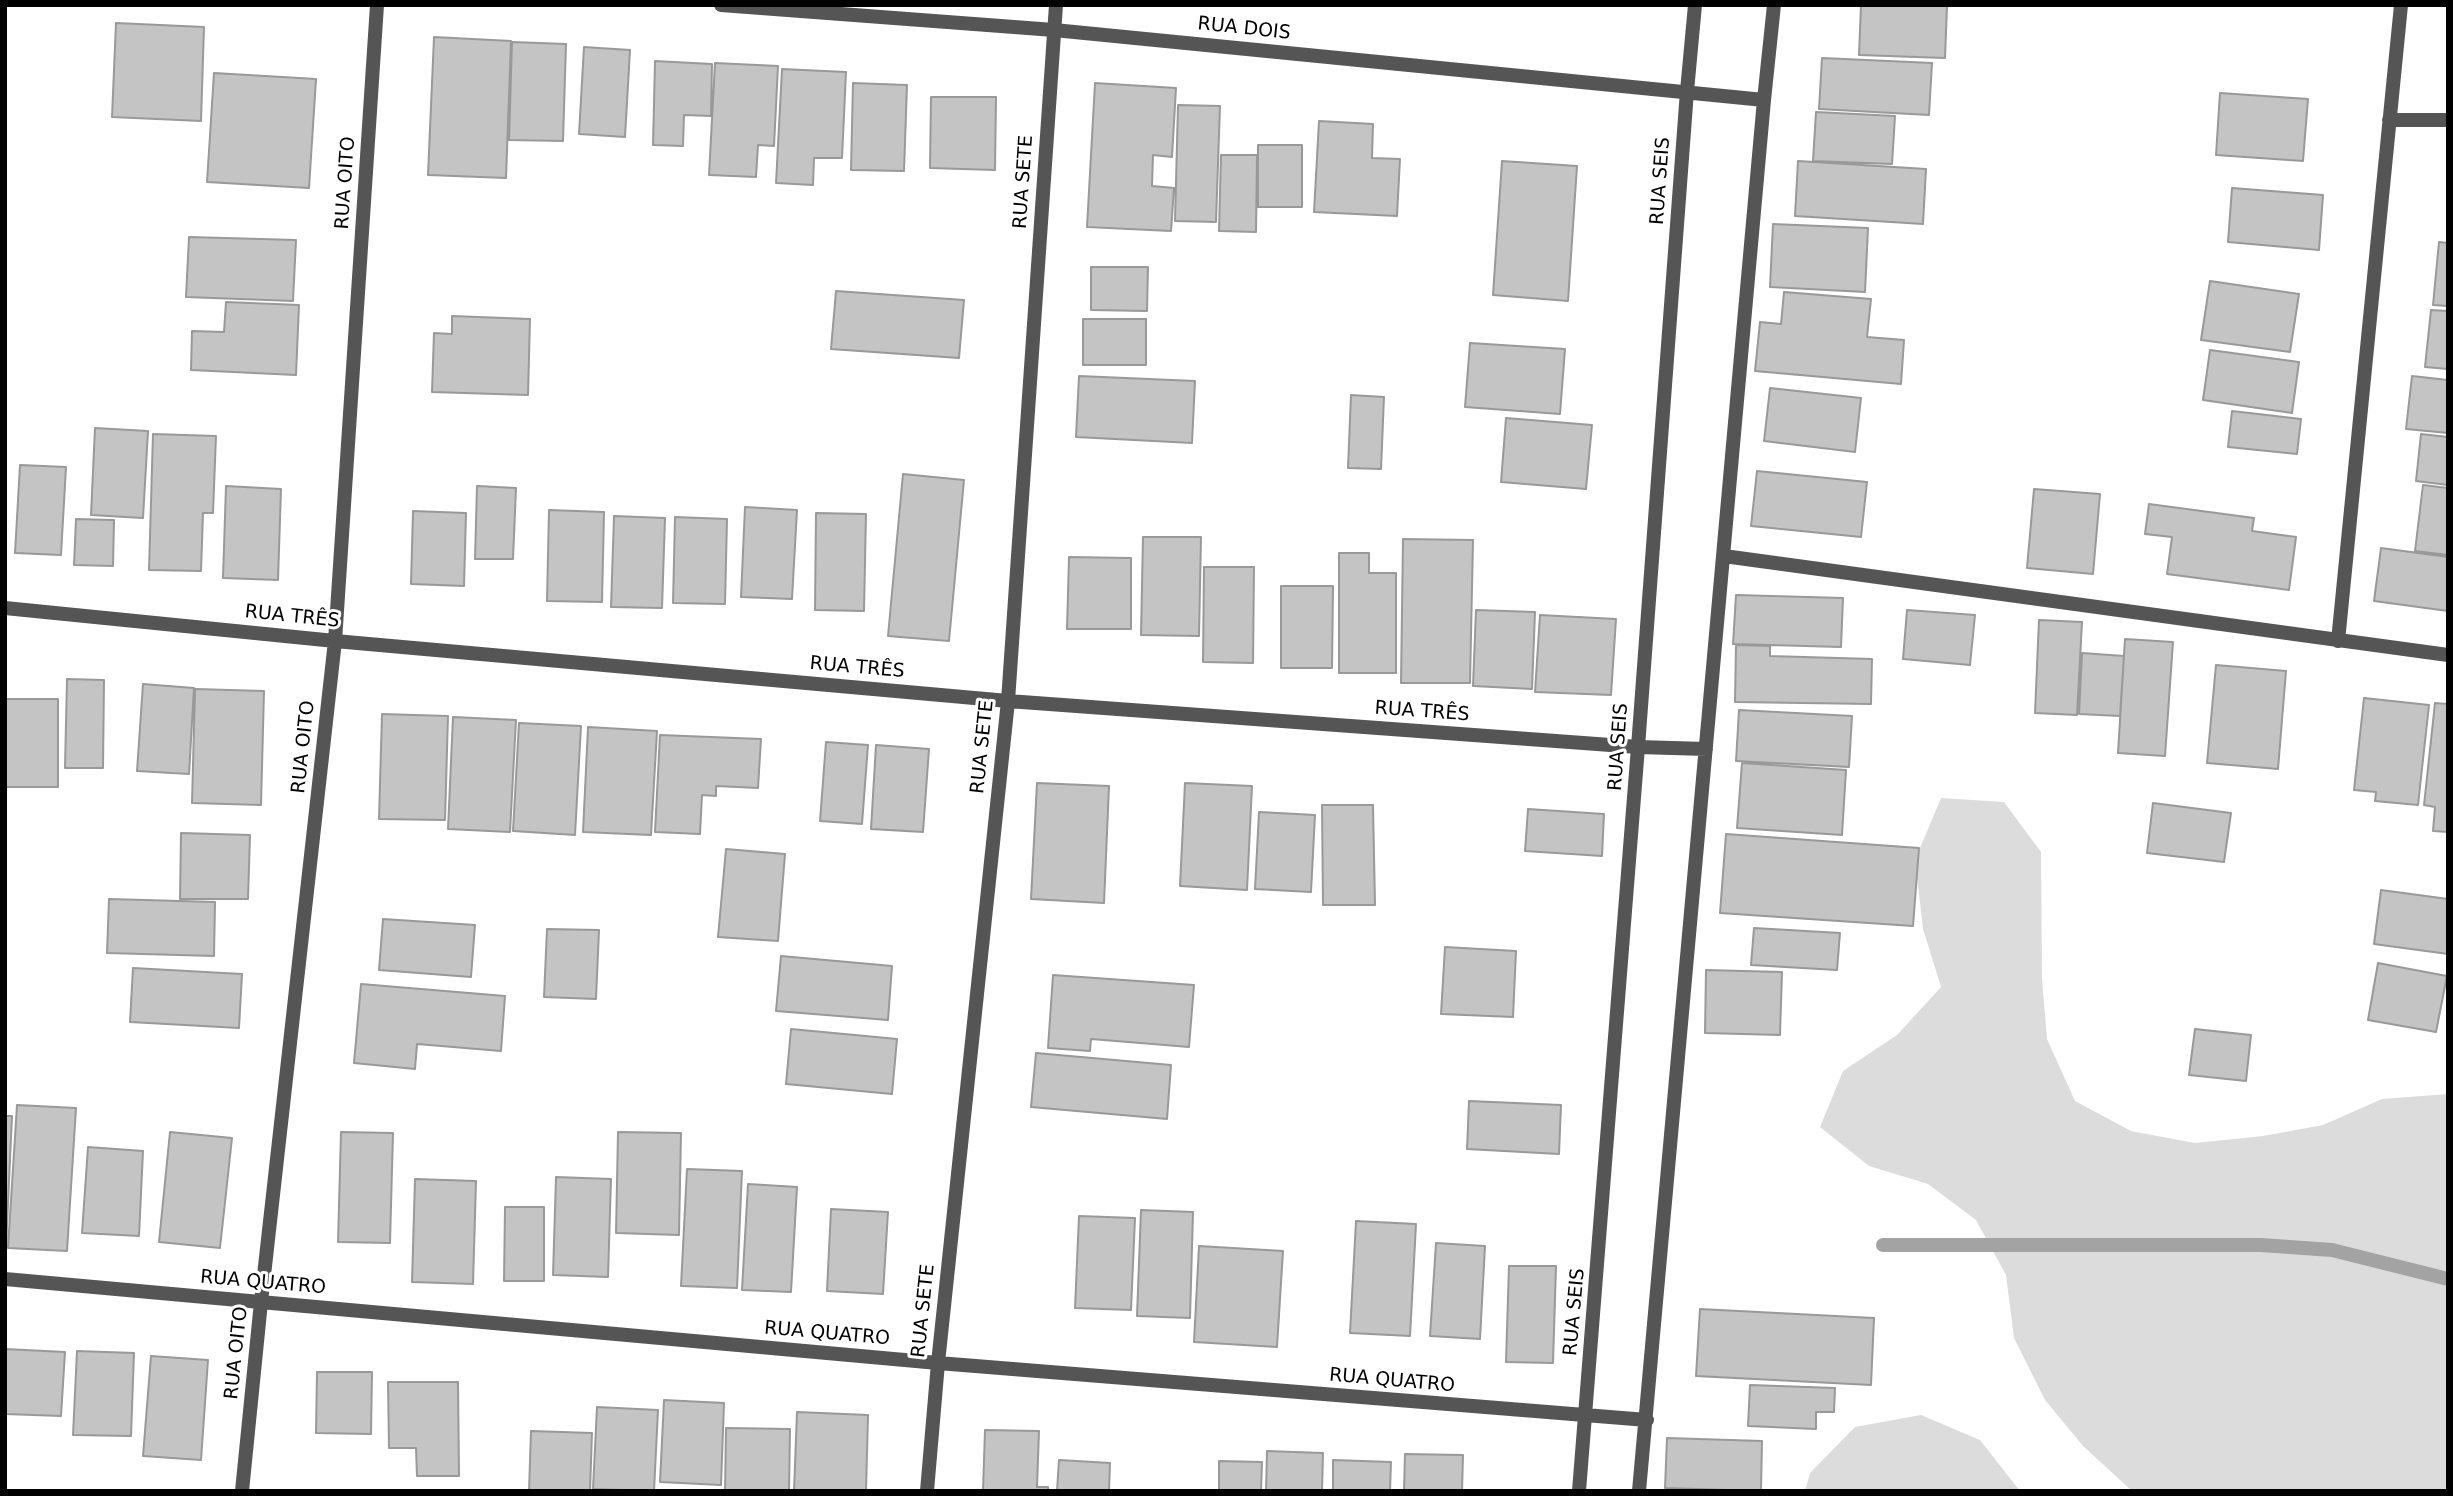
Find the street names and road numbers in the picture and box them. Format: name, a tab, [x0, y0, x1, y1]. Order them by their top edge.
street label: RUA DOIS	[1196, 13, 1292, 45]
street label: RUA SETE	[1009, 134, 1039, 230]
street label: RUA OITO	[331, 136, 361, 230]
street label: RUA SEIS	[1647, 136, 1675, 226]
street label: RUA TRÊS	[244, 601, 340, 633]
street label: RUA TRÊS	[809, 653, 905, 683]
street label: RUA TRÊS	[1374, 697, 1470, 727]
street label: RUA OITO	[288, 699, 320, 795]
street label: RUA SETE	[967, 699, 999, 795]
street label: RUA SEIS	[1605, 702, 1633, 792]
street label: RUA SETE	[908, 1263, 940, 1359]
street label: RUA QUATRO	[199, 1266, 327, 1300]
street label: RUA SEIS	[1560, 1267, 1590, 1357]
street label: RUA OITO	[221, 1305, 253, 1401]
street label: RUA QUATRO	[763, 1317, 891, 1351]
street label: RUA QUATRO	[1328, 1364, 1456, 1398]

